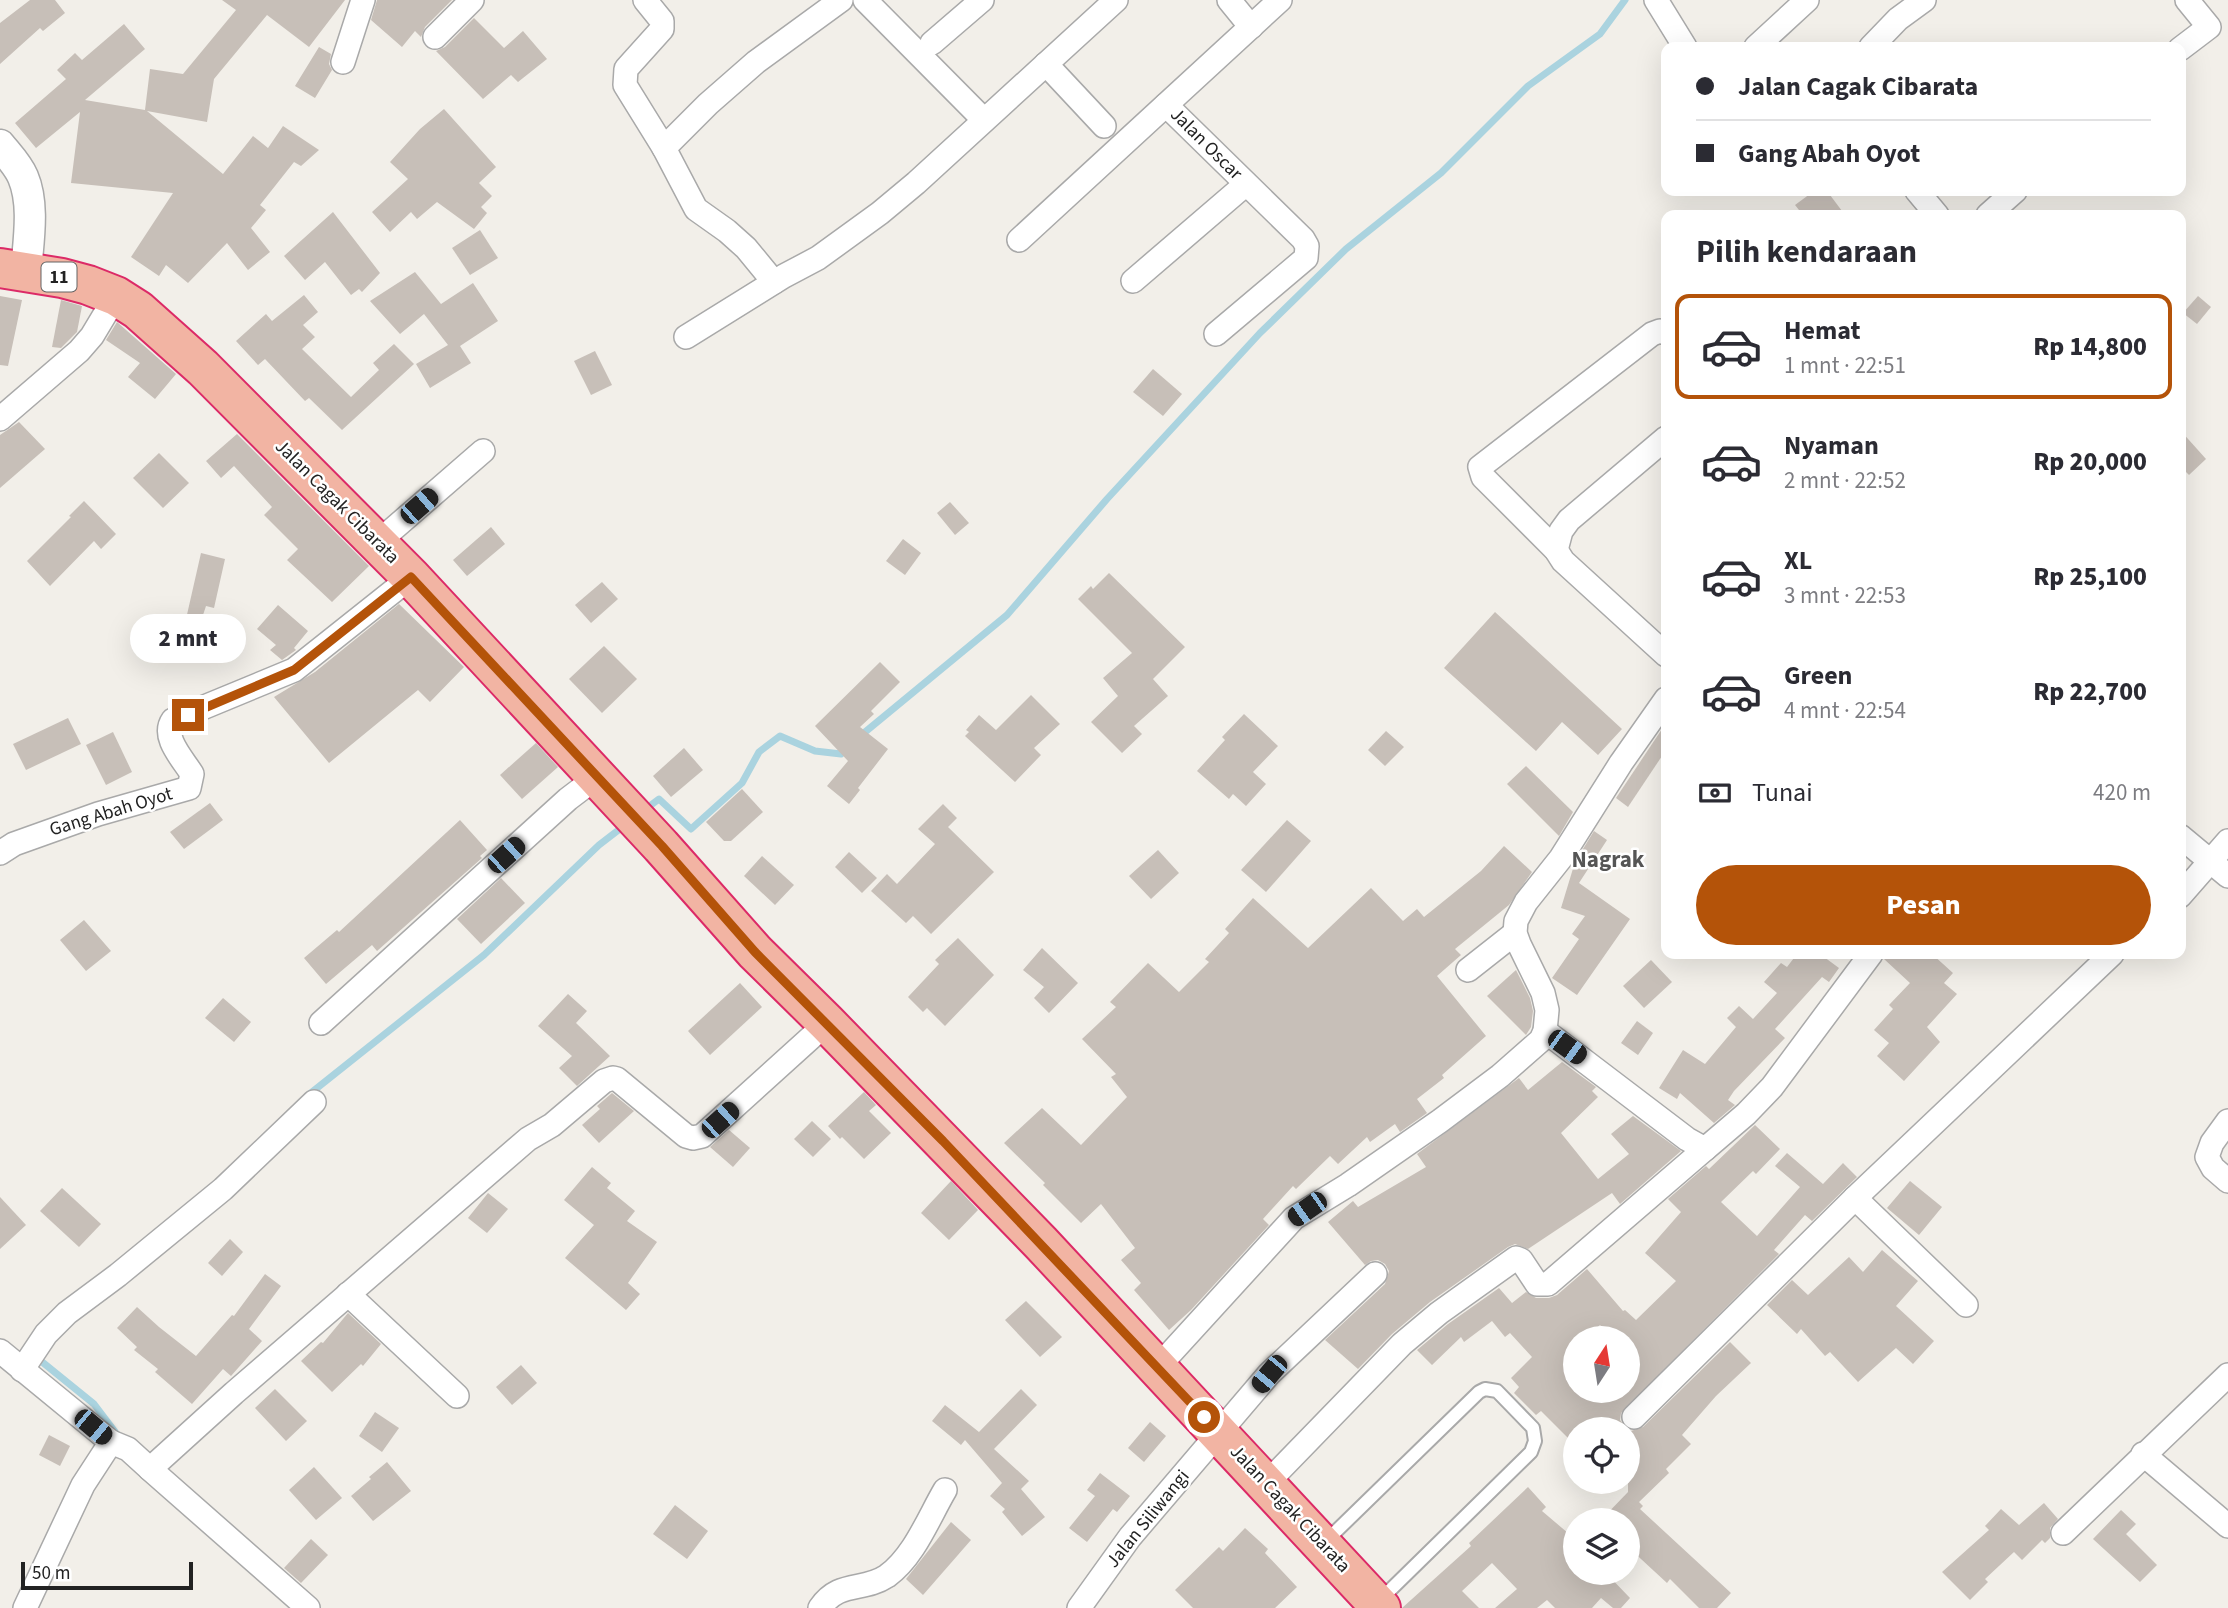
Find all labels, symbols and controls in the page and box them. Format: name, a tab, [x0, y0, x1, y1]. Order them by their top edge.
text: Jalan Cagak Cibarata	[1738, 68, 1978, 105]
street label: Jalan Oscar	[1164, 102, 1249, 187]
text: Gang Abah Oyot	[1738, 135, 1920, 172]
text: Pilih kendaraan	[1696, 229, 1917, 275]
road number: 11	[42, 262, 76, 292]
text: Hemat	[1784, 312, 1860, 349]
icon: car	[1700, 315, 1763, 378]
text: Rp 14,800	[2033, 328, 2147, 365]
text: 1 mnt · 22:51	[1784, 349, 1906, 382]
text: Nyaman	[1784, 427, 1879, 464]
icon: car	[1700, 430, 1763, 493]
street label: Jalan Cagak Cibarata	[269, 434, 405, 570]
text: Rp 20,000	[2033, 443, 2147, 480]
text: 2 mnt · 22:52	[1784, 464, 1906, 497]
car	[397, 484, 442, 528]
text: XL	[1784, 542, 1812, 579]
icon: car	[1700, 545, 1763, 608]
text: Rp 25,100	[2033, 558, 2147, 595]
text: 3 mnt · 22:53	[1784, 579, 1906, 612]
callout: 2 mnt	[130, 614, 246, 662]
text: 2 mnt	[159, 622, 218, 655]
text: Green	[1784, 657, 1852, 694]
icon: car	[1700, 660, 1763, 723]
text: Rp 22,700	[2033, 673, 2147, 710]
text: 4 mnt · 22:54	[1784, 694, 1906, 727]
route end	[172, 699, 204, 731]
icon: cash	[1696, 774, 1734, 812]
text: Tunai	[1752, 774, 1813, 811]
text: 420 m	[2093, 776, 2151, 809]
street label: Gang Abah Oyot	[46, 780, 176, 843]
car	[484, 833, 529, 877]
district label: Nagrak	[1572, 843, 1645, 876]
button: Pesan	[1696, 865, 2151, 945]
car	[1544, 1026, 1591, 1068]
car	[698, 1098, 743, 1142]
car	[1284, 1188, 1331, 1230]
north arrow	[1563, 1326, 1640, 1404]
map controls	[1563, 1326, 1640, 1585]
car	[1248, 1351, 1291, 1397]
route start	[1188, 1401, 1220, 1433]
car	[71, 1405, 116, 1449]
button: locate	[1563, 1417, 1640, 1494]
street label: Jalan Cagak Cibarata	[1223, 1439, 1357, 1579]
street label: Jalan Siliwangi	[1100, 1464, 1196, 1574]
button: layers	[1563, 1508, 1640, 1585]
scale bar	[21, 1559, 192, 1591]
text: 50 m	[32, 1560, 70, 1587]

